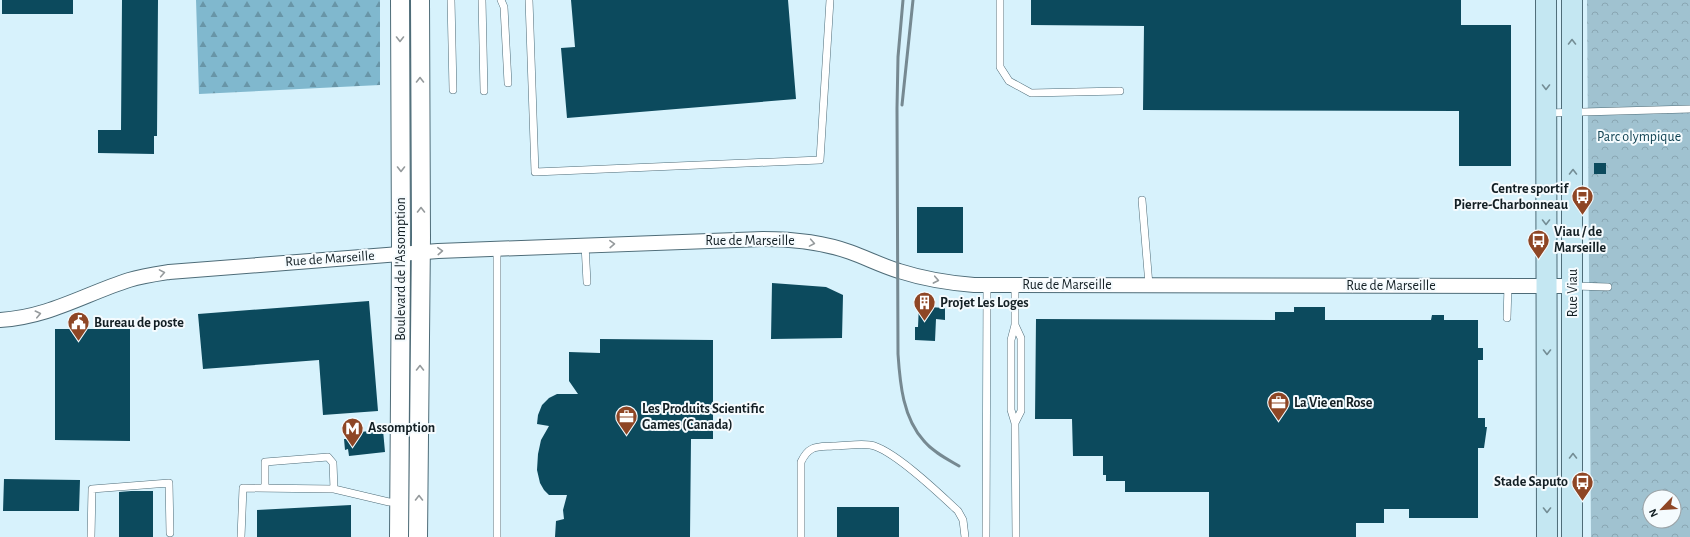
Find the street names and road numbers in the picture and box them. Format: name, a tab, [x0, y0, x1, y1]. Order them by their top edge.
street label: Boulevard de l'Assomption	[394, 197, 408, 341]
street label: Rue de Marseille	[705, 234, 795, 248]
street label: Rue de Marseille	[285, 249, 375, 269]
street label: Rue Viau	[1566, 269, 1580, 317]
street label: Rue de Marseille	[1022, 278, 1112, 292]
street label: Rue de Marseille	[1346, 279, 1436, 293]

